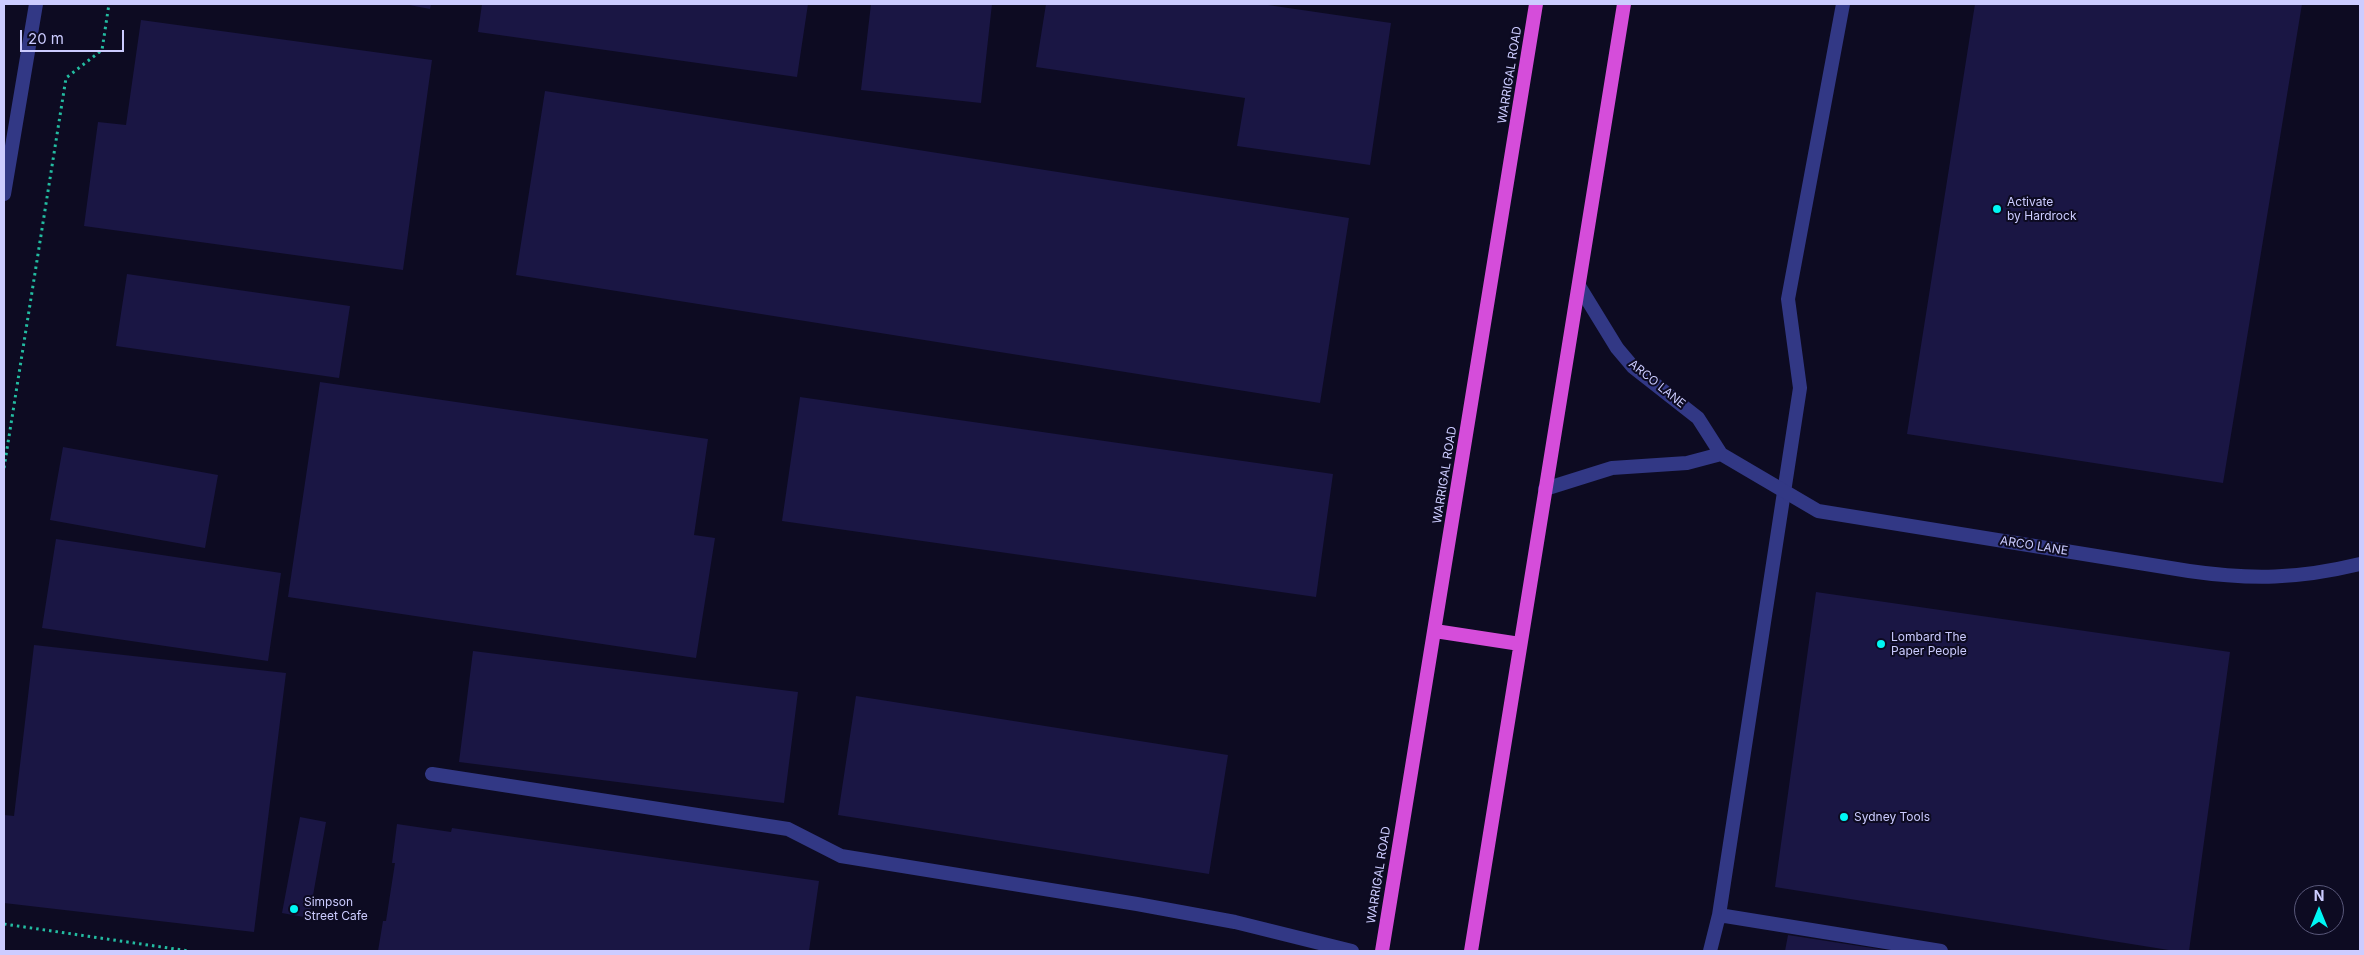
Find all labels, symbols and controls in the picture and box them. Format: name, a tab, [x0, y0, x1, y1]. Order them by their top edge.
scale bar	[22, 20, 126, 52]
street label: WARRIGAL ROAD	[1495, 25, 1525, 125]
text: 20 m	[28, 29, 64, 48]
place label: Activate by Hardrock	[2007, 195, 2077, 223]
marker: Activate by Hardrock	[1991, 203, 2003, 215]
street label: ARCO LANE	[1626, 357, 1688, 411]
street label: WARRIGAL ROAD	[1430, 425, 1460, 525]
street label: ARCO LANE	[1999, 534, 2069, 558]
place label: Lombard The Paper People	[1891, 630, 1967, 658]
marker: Lombard The Paper People	[1875, 638, 1887, 650]
place label: Sydney Tools	[1854, 810, 1930, 824]
marker: Sydney Tools	[1838, 811, 1850, 823]
street label: WARRIGAL ROAD	[1364, 825, 1394, 925]
north arrow	[2294, 885, 2344, 935]
text: N	[2314, 887, 2324, 904]
place label: Simpson Street Cafe	[304, 895, 368, 923]
marker: Simpson Street Cafe	[288, 903, 300, 915]

